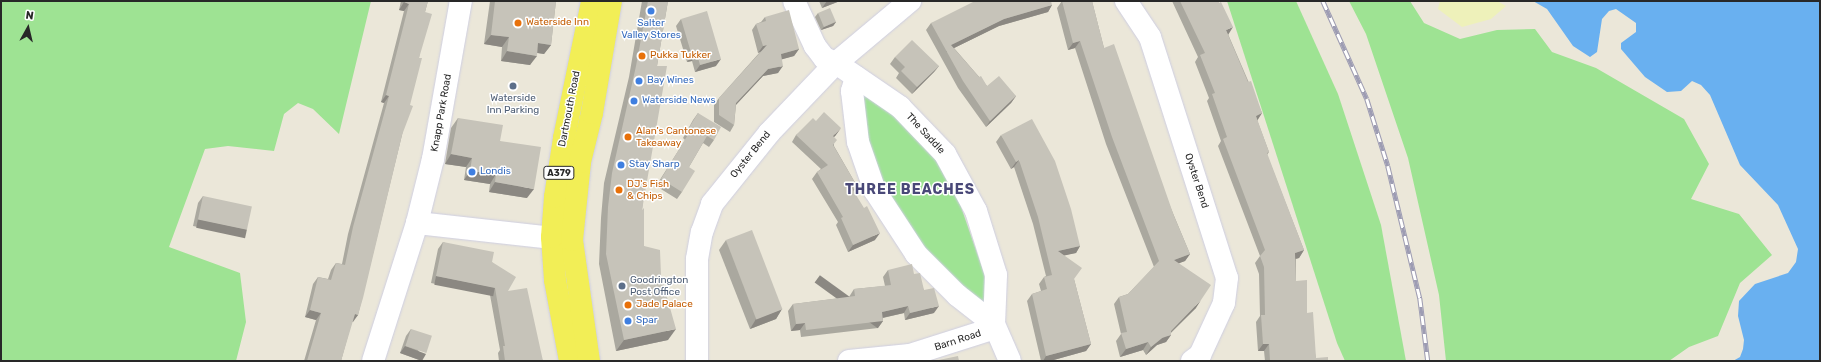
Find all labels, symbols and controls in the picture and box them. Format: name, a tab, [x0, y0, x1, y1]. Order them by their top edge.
marker: Salter Valley Stores	[646, 6, 656, 16]
north arrow	[8, 8, 48, 48]
text: N	[25, 9, 35, 23]
place label: Waterside Inn	[526, 17, 589, 29]
place label: Salter Valley Stores	[621, 17, 681, 40]
marker: Waterside Inn	[513, 18, 523, 28]
place label: Pukka Tukker	[650, 50, 711, 62]
marker: Pukka Tukker	[637, 51, 647, 61]
street label: Dartmouth Road	[557, 70, 583, 148]
street label: Knapp Park Road	[429, 73, 455, 153]
place label: Bay Wines	[647, 75, 694, 87]
marker: Bay Wines	[634, 76, 644, 86]
marker: Waterside Inn Parking	[508, 81, 518, 91]
place label: Waterside Inn Parking	[487, 92, 539, 116]
place label: Waterside News	[642, 95, 715, 107]
marker: Waterside News	[629, 96, 639, 106]
street label: The Saddle	[903, 111, 947, 157]
place label: Alan's Cantonese Takeaway	[636, 125, 716, 148]
street label: Oyster Bend	[728, 129, 774, 181]
marker: Alan's Cantonese Takeaway	[623, 132, 633, 142]
street label: Oyster Bend	[1181, 152, 1211, 210]
place label: Stay Sharp	[629, 159, 680, 171]
marker: Stay Sharp	[616, 160, 626, 170]
place label: Londis	[480, 166, 511, 178]
road number: A379	[543, 166, 575, 180]
marker: Londis	[467, 167, 477, 177]
place label: DJ's Fish & Chips	[627, 178, 669, 202]
district label: THREE BEACHES	[845, 182, 975, 198]
marker: DJ's Fish & Chips	[614, 185, 624, 195]
place label: Goodrington Post Office	[630, 274, 688, 298]
marker: Goodrington Post Office	[617, 281, 627, 291]
place label: Jade Palace	[636, 299, 693, 311]
marker: Jade Palace	[623, 300, 633, 310]
place label: Spar	[636, 315, 657, 327]
marker: Spar	[623, 316, 633, 326]
street label: Barn Road	[933, 328, 983, 354]

